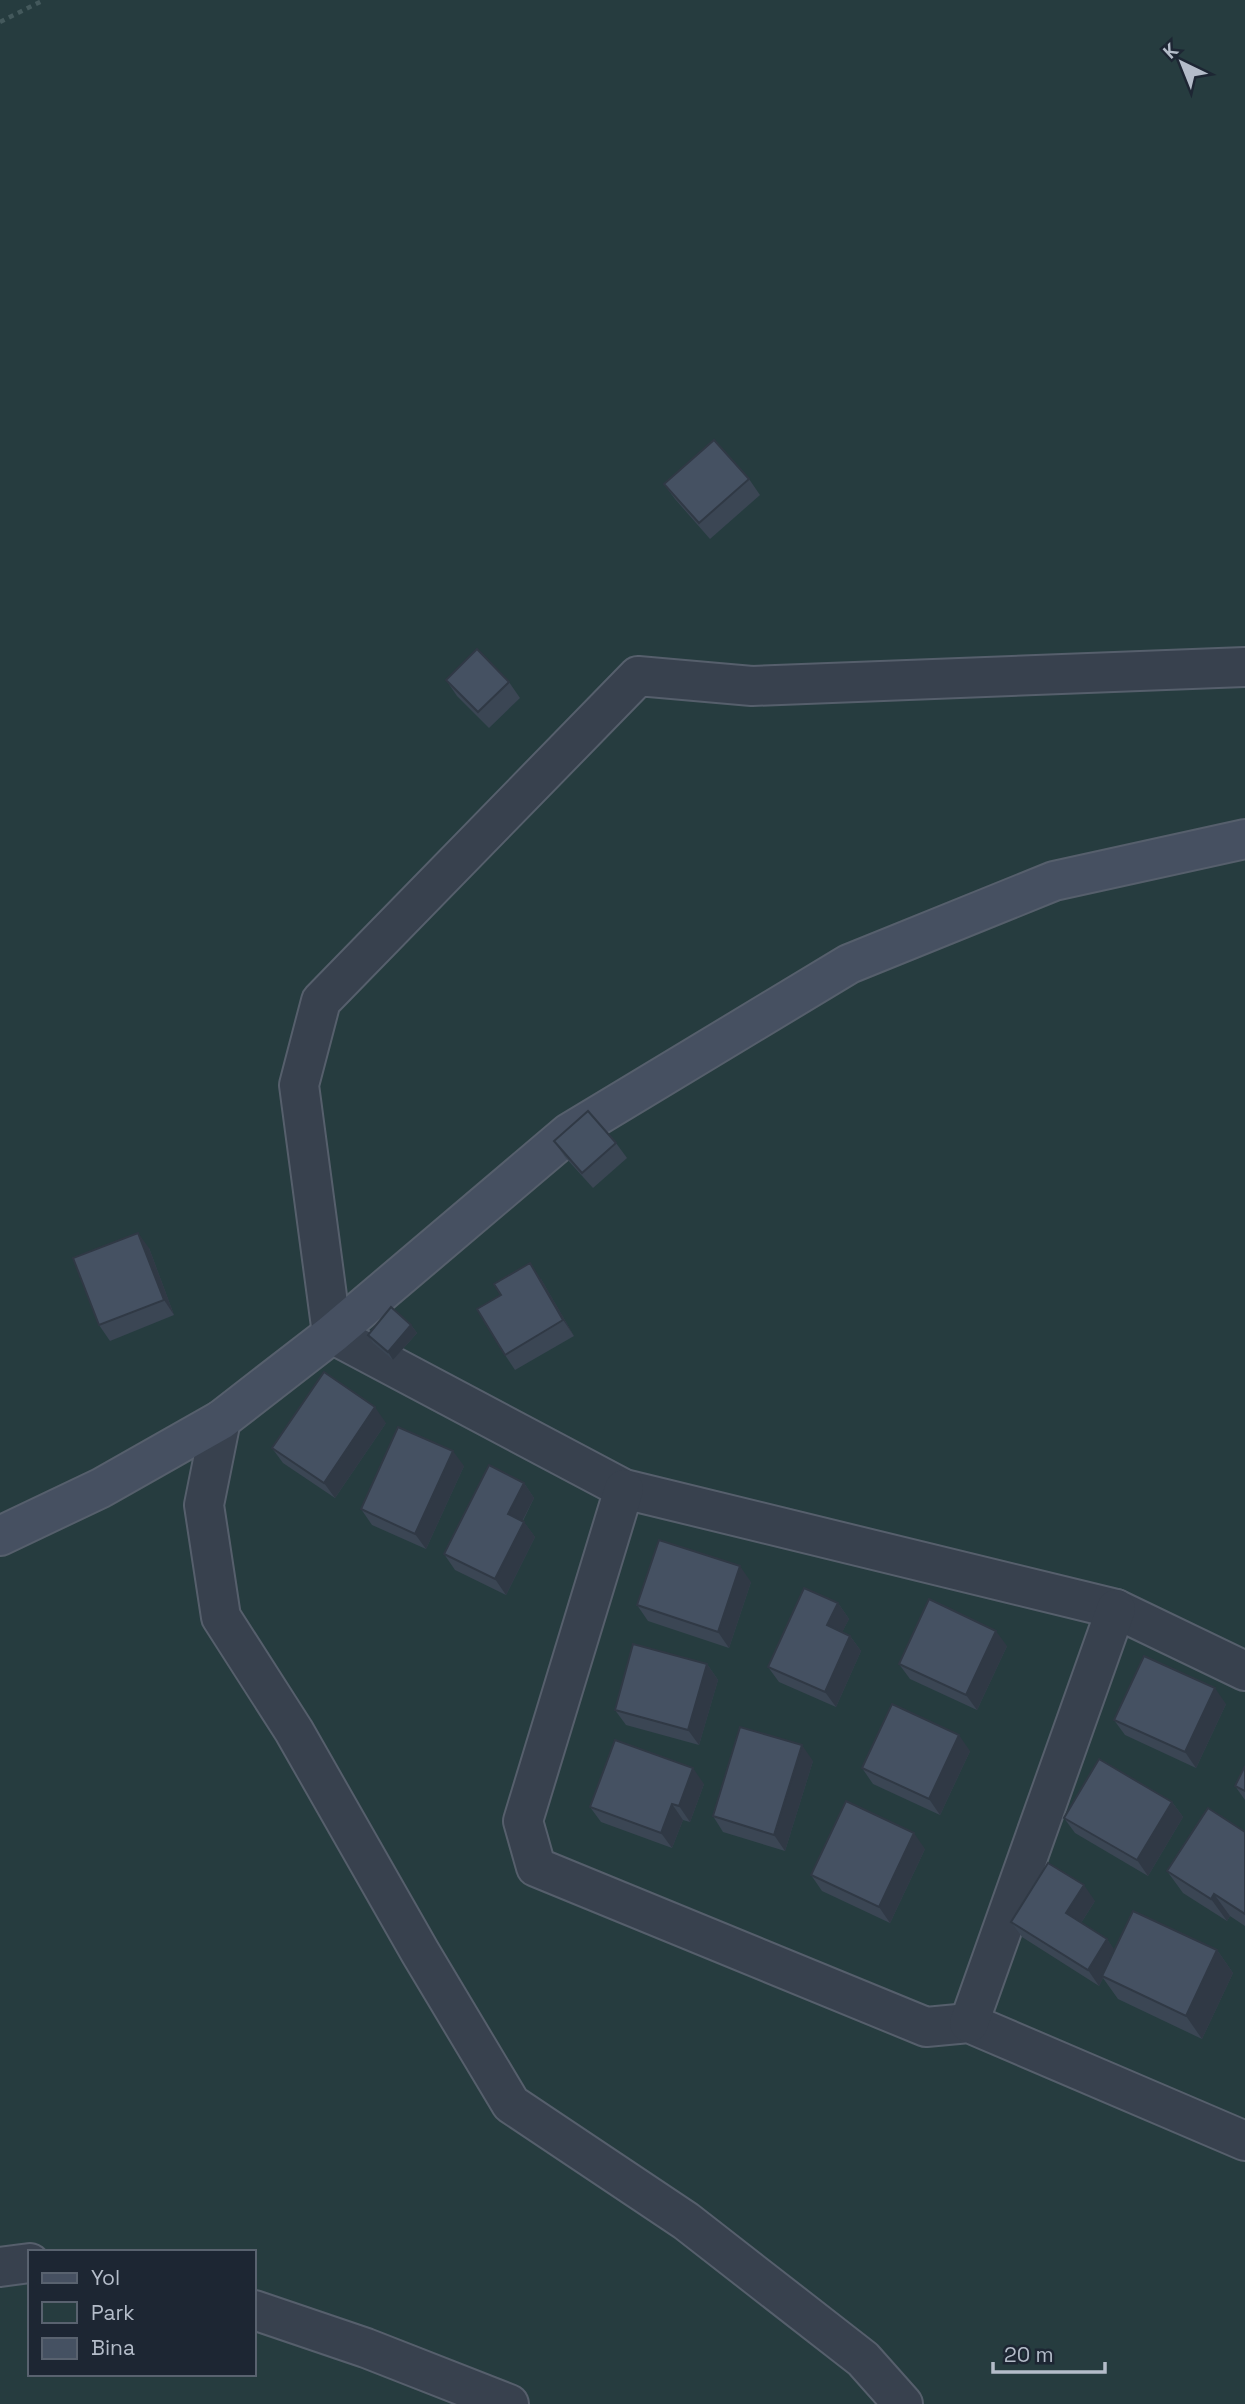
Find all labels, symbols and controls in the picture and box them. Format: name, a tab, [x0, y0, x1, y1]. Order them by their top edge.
north arrow	[1147, 28, 1217, 98]
text: K	[1158, 38, 1184, 64]
legend	[28, 2250, 256, 2376]
text: Yol	[91, 2264, 120, 2291]
text: Park	[91, 2299, 135, 2326]
scale bar	[993, 2330, 1105, 2374]
text: Bina	[91, 2334, 135, 2361]
text: 20 m	[1004, 2341, 1054, 2368]

